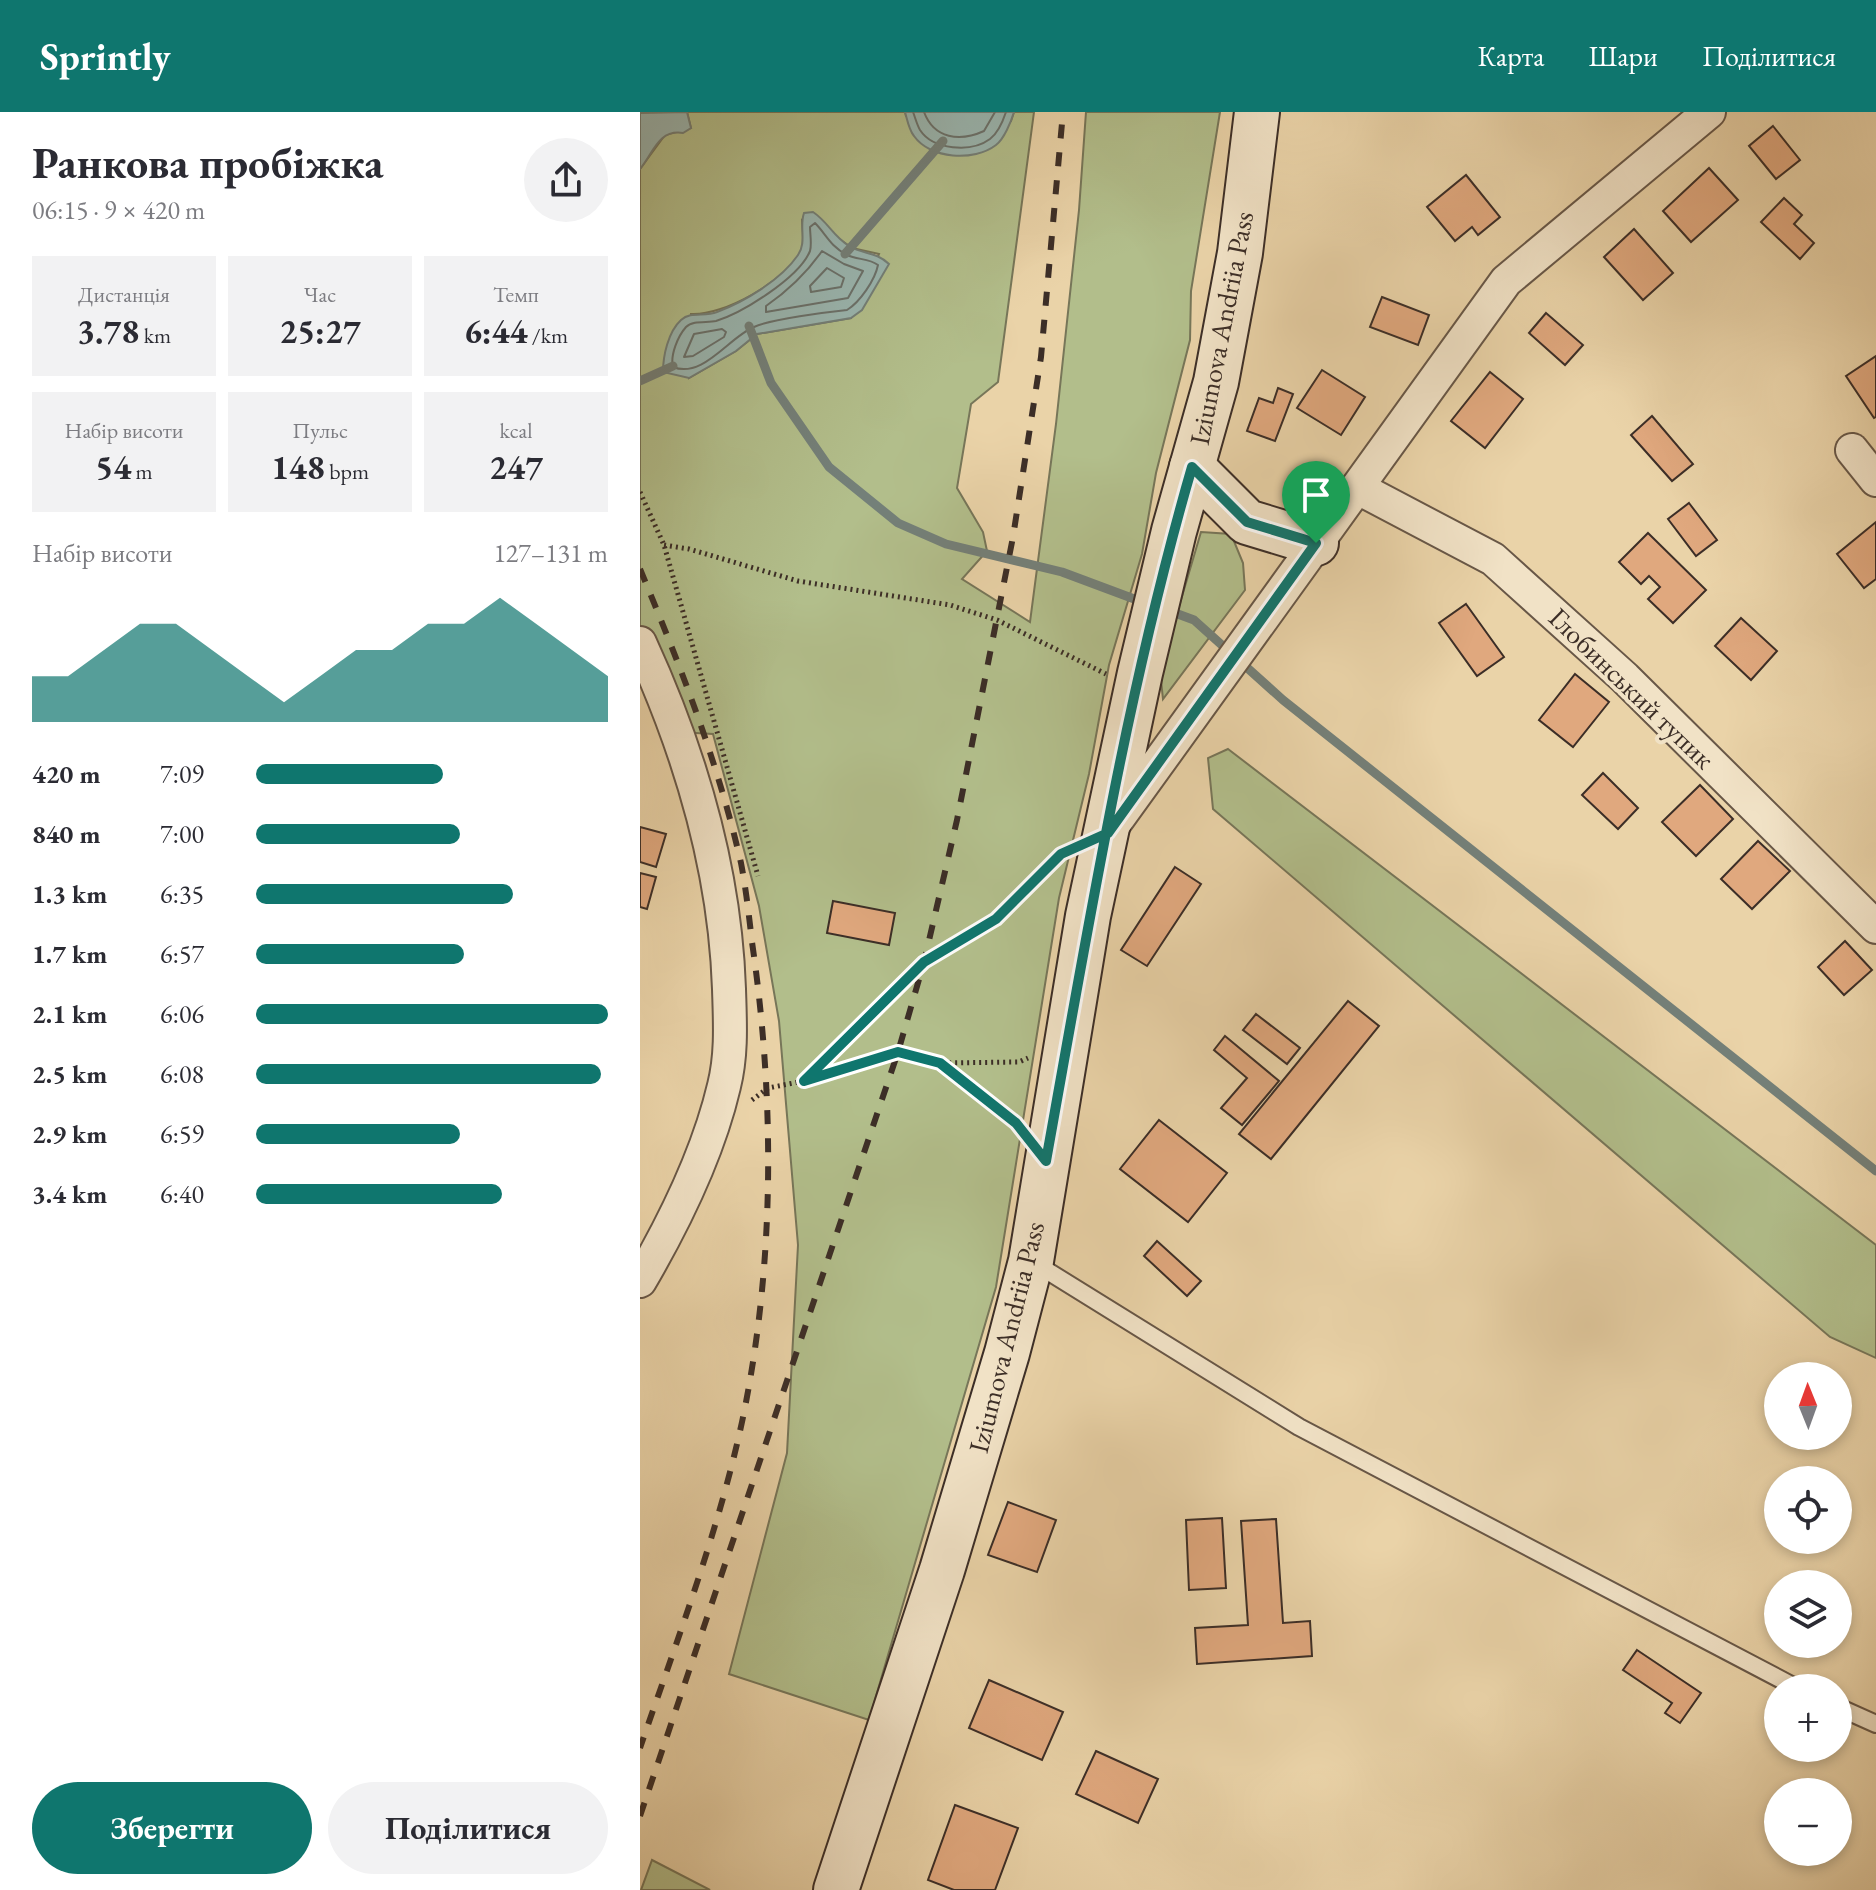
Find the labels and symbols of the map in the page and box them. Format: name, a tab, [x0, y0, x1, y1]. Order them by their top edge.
street label: Iziumova Andriia Pass	[1181, 208, 1261, 448]
pin	[1282, 461, 1350, 543]
street label: Глобинський тупик	[1541, 600, 1723, 776]
street label: Iziumova Andriia Pass	[960, 1218, 1052, 1456]
north arrow	[1764, 1362, 1852, 1450]

